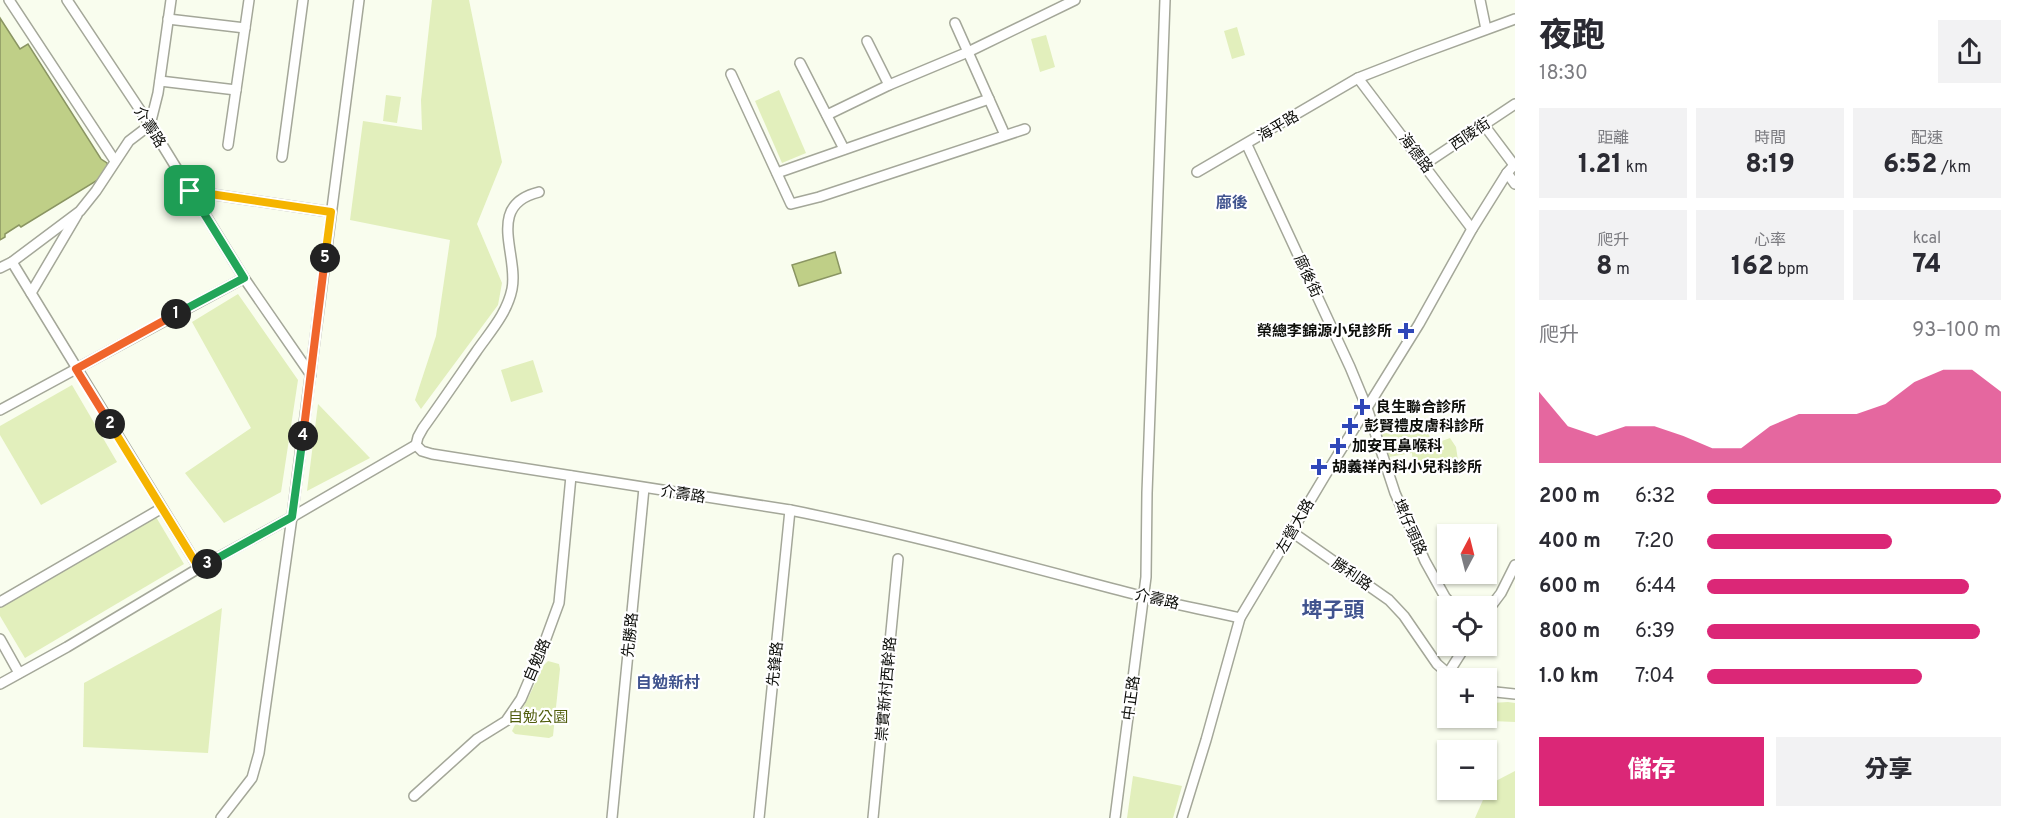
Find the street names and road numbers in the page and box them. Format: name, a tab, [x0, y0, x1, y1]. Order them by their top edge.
street label: 介壽路	[129, 104, 169, 152]
street label: 海平路	[1255, 108, 1303, 147]
street label: 西陵街	[1447, 115, 1495, 156]
street label: 海德路	[1394, 130, 1437, 178]
street label: 廍後街	[1289, 252, 1325, 301]
street label: 介壽路	[659, 483, 706, 508]
street label: 左營大路	[1273, 496, 1320, 557]
street label: 埤仔頭路	[1388, 496, 1430, 559]
street label: 勝利路	[1327, 555, 1375, 596]
street label: 介壽路	[1133, 586, 1181, 615]
street label: 先勝路	[620, 612, 643, 659]
street label: 自勉路	[520, 636, 556, 685]
street label: 崇實新村西幹路	[872, 636, 902, 742]
street label: 先鋒路	[765, 641, 788, 688]
street label: 中正路	[1120, 675, 1145, 722]

